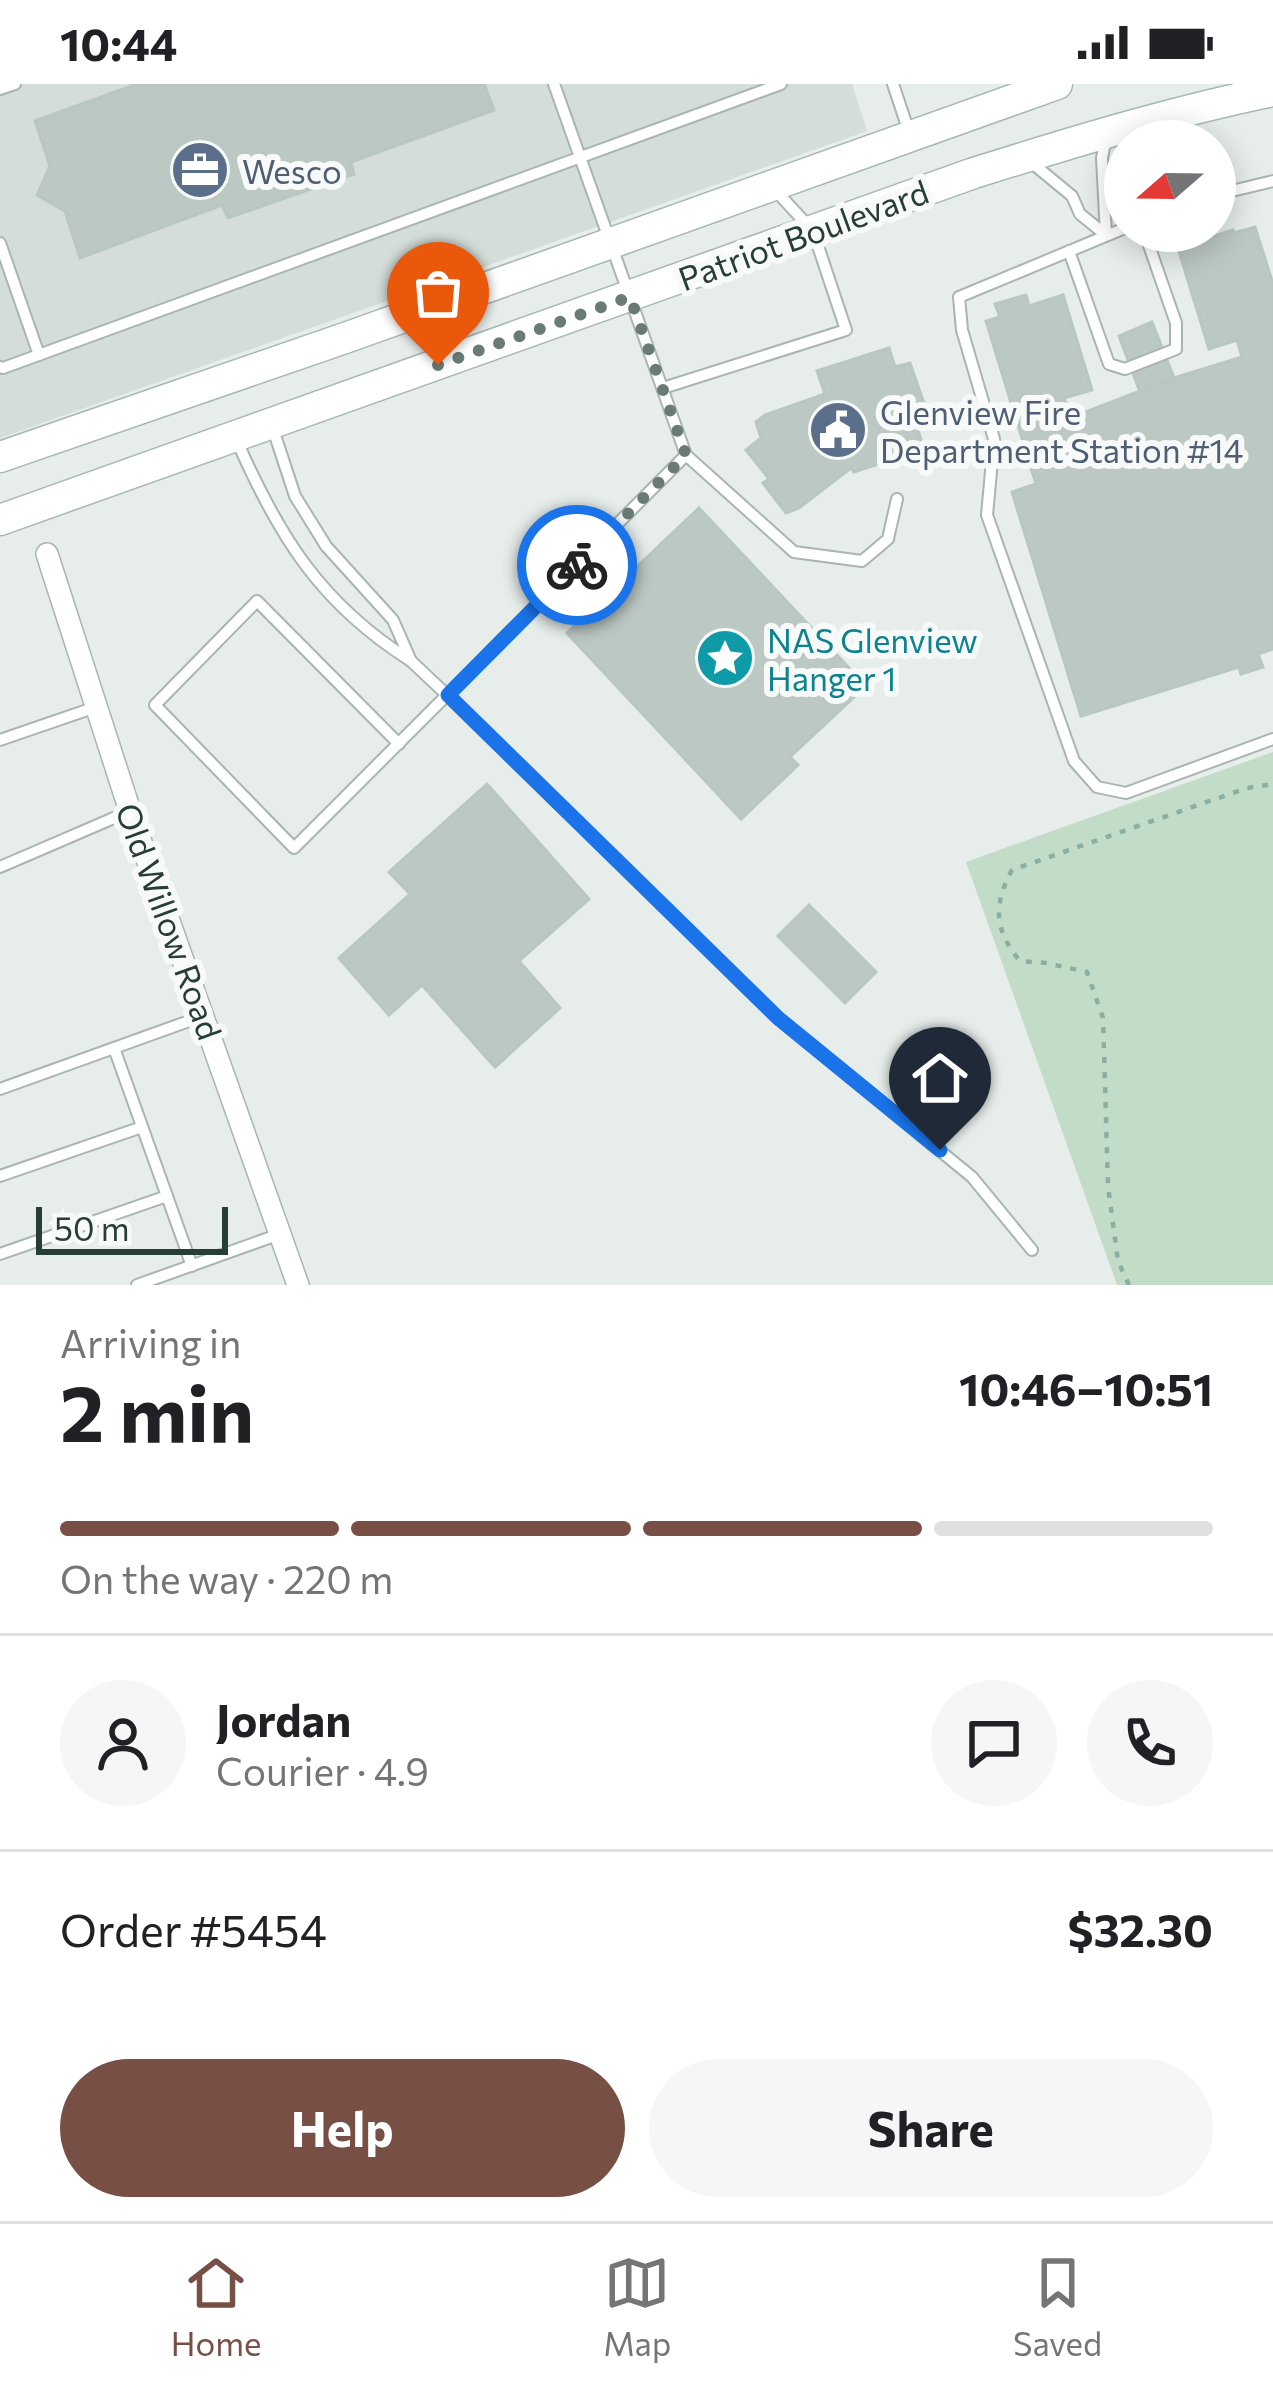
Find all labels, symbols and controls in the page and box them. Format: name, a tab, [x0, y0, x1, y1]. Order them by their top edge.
text: 10:44	[60, 15, 177, 70]
north arrow	[1104, 120, 1236, 252]
map controls	[1104, 120, 1236, 252]
office icon: Wesco	[169, 139, 231, 201]
place label: Wesco	[242, 150, 342, 191]
street label: Patriot Boulevard	[672, 170, 934, 298]
pin	[387, 242, 489, 365]
icon: bag	[405, 260, 471, 326]
place label: Glenview Fire Department Station #14	[880, 391, 1243, 470]
public building icon: Glenview Fire Department Station #14	[807, 399, 869, 461]
courier	[517, 505, 637, 625]
icon: bike	[544, 532, 610, 598]
place label: NAS Glenview Hanger 1	[767, 619, 978, 698]
place icon: NAS Glenview Hanger 1	[694, 627, 756, 689]
street label: Old Willow Road	[108, 797, 232, 1045]
pin	[889, 1027, 991, 1150]
icon: home	[907, 1045, 973, 1111]
scale bar	[36, 1201, 228, 1254]
text: 50 m	[54, 1207, 130, 1248]
text: Arriving in	[60, 1318, 241, 1366]
text: 10:46–10:51	[959, 1360, 1213, 1415]
text: 2 min	[60, 1363, 254, 1458]
text: On the way · 220 m	[60, 1554, 393, 1602]
button: person	[60, 1680, 186, 1806]
button: chat	[931, 1680, 1057, 1806]
button: phone	[1087, 1680, 1213, 1806]
text: Jordan	[216, 1691, 351, 1746]
text: Courier · 4.9	[216, 1746, 429, 1794]
text: Order #5454	[60, 1901, 327, 1956]
text: $32.30	[1068, 1901, 1213, 1956]
button: Help	[60, 2059, 625, 2197]
button: Share	[649, 2059, 1213, 2197]
tab: Home	[171, 2250, 262, 2363]
tab: Map	[603, 2250, 671, 2363]
tab: Saved	[1013, 2250, 1102, 2363]

